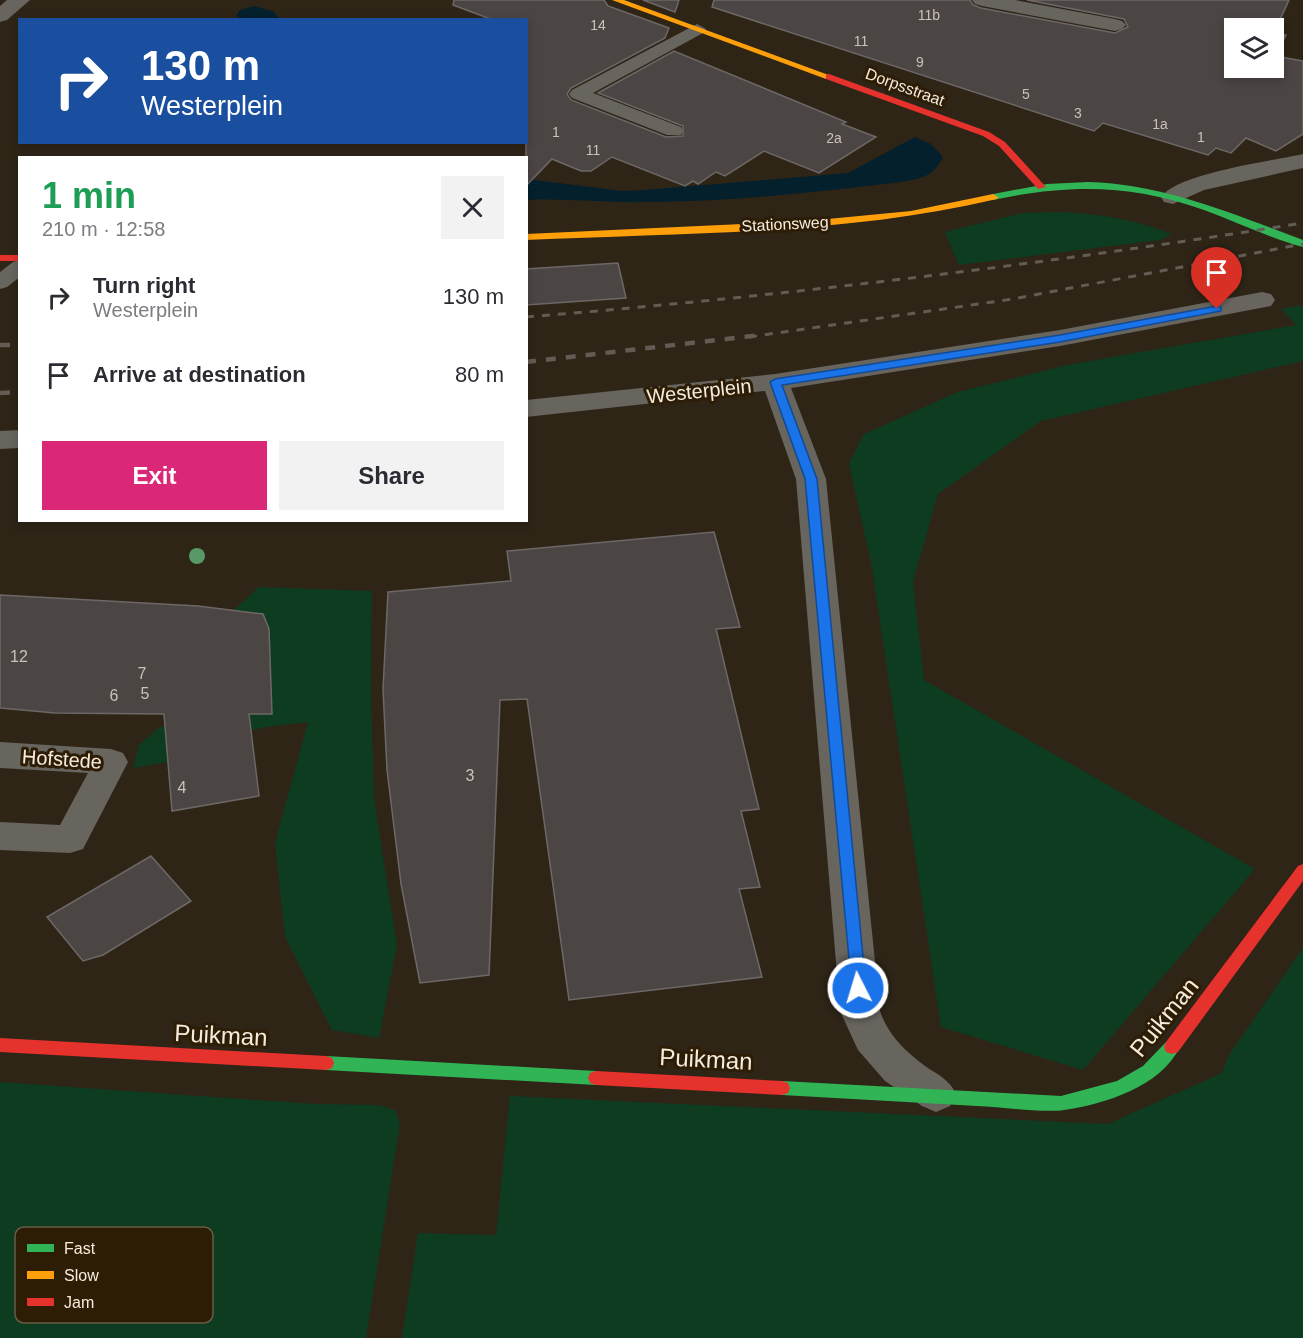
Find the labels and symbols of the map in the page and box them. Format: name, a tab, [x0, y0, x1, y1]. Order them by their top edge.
house number: 11b	[918, 7, 940, 23]
house number: 14	[590, 17, 606, 33]
house number: 11	[854, 33, 868, 49]
house number: 9	[916, 54, 924, 70]
street label: Dorpsstraat	[863, 65, 947, 109]
house number: 5	[1022, 86, 1030, 102]
house number: 3	[1074, 105, 1082, 121]
house number: 1a	[1152, 116, 1168, 132]
house number: 1	[552, 124, 560, 140]
house number: 1	[1197, 129, 1205, 145]
house number: 2a	[826, 130, 842, 146]
house number: 11	[586, 142, 600, 158]
street label: Stationsweg	[741, 213, 829, 235]
pin	[1191, 247, 1242, 309]
street label: Westerplein	[646, 375, 752, 407]
house number: 12	[10, 648, 28, 665]
house number: 7	[138, 665, 147, 682]
house number: 5	[141, 685, 150, 702]
house number: 6	[110, 687, 119, 704]
street label: Hofstede	[21, 745, 103, 773]
house number: 3	[466, 767, 475, 784]
house number: 4	[178, 779, 187, 796]
position arrow	[826, 956, 890, 1020]
street label: Puikman	[1124, 972, 1204, 1062]
street label: Puikman	[174, 1019, 268, 1051]
street label: Puikman	[659, 1043, 753, 1075]
legend	[15, 1227, 213, 1323]
text: Fast	[64, 1240, 96, 1257]
text: Slow	[64, 1267, 99, 1284]
text: Jam	[64, 1294, 94, 1311]

